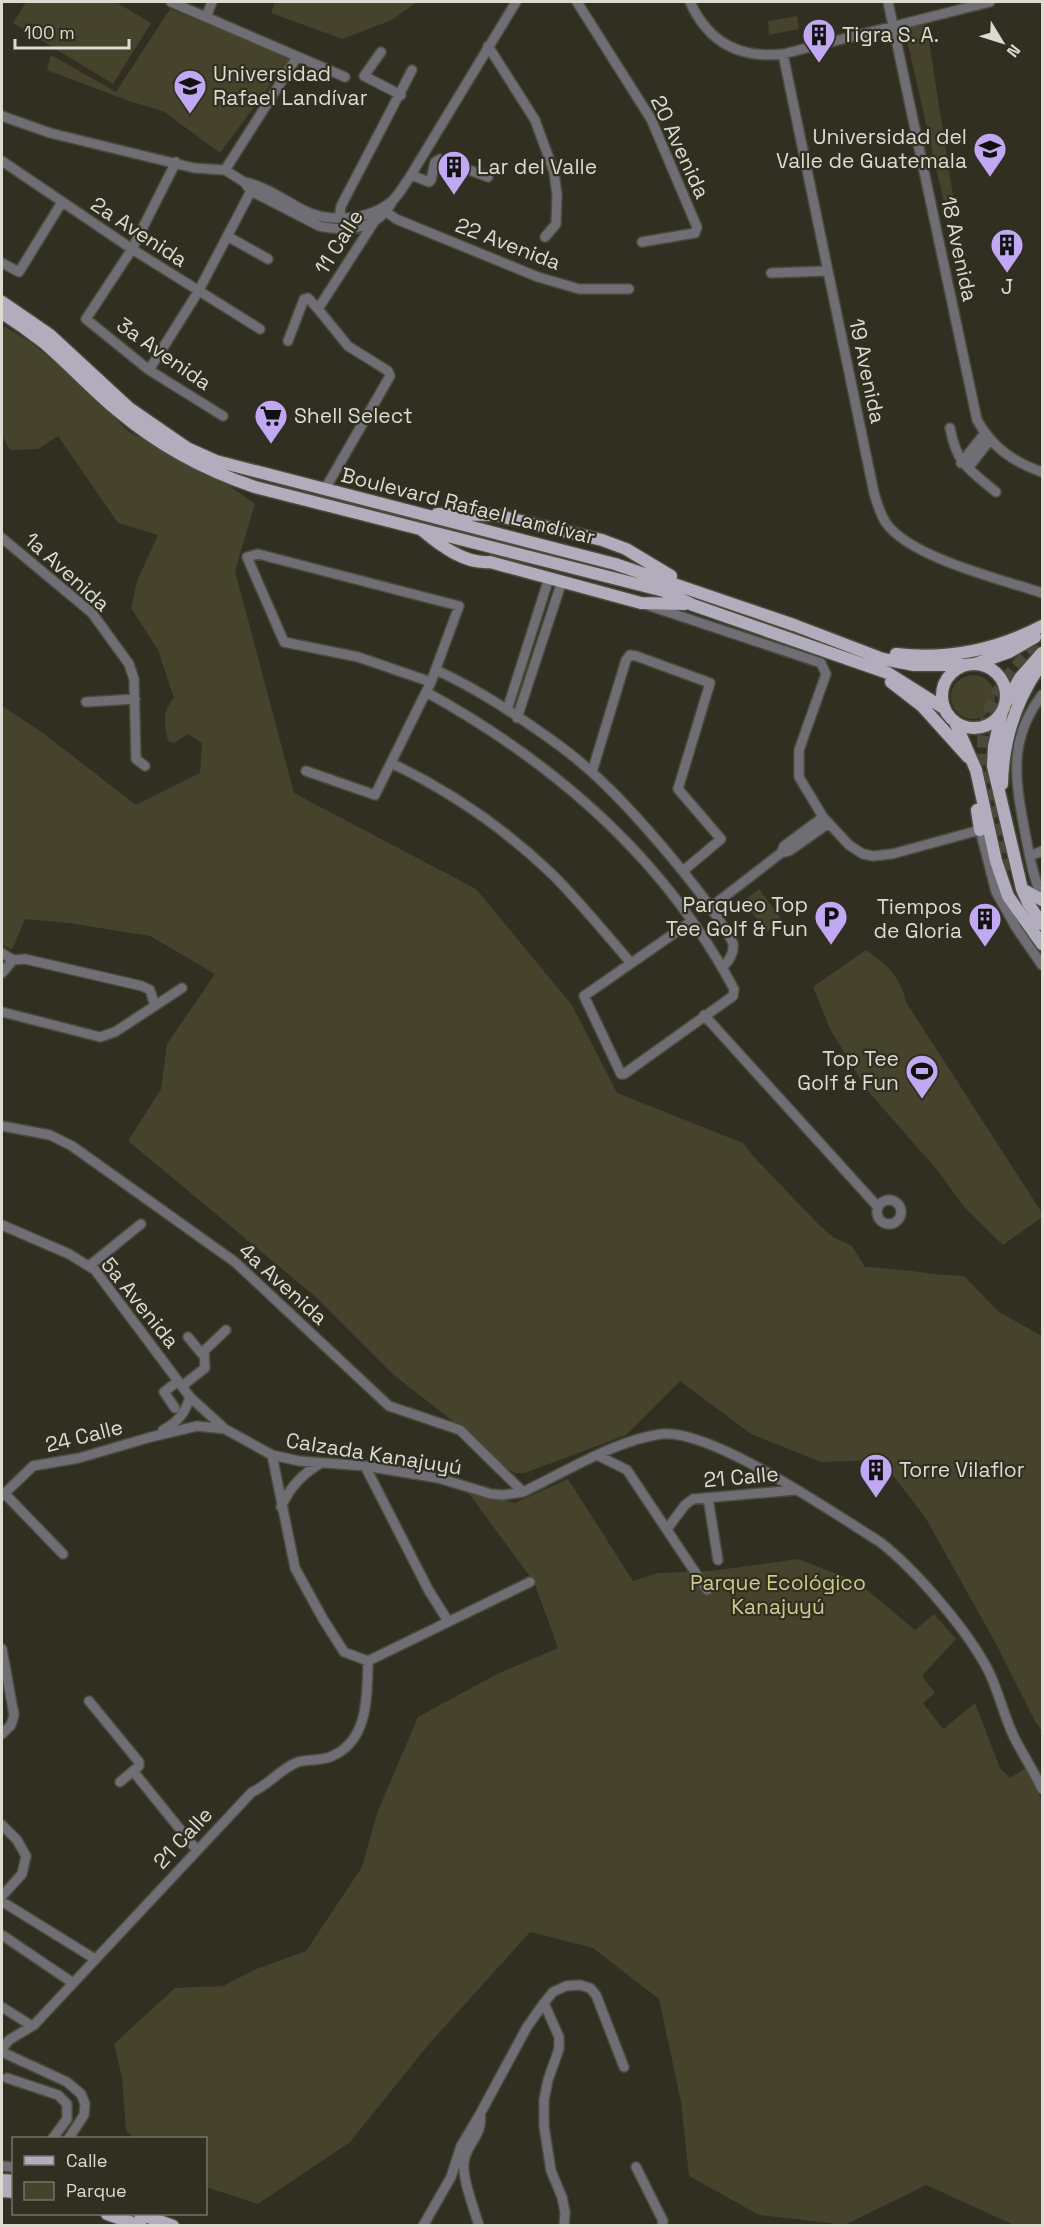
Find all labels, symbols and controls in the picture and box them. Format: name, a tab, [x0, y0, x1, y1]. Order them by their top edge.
scale bar	[15, 12, 129, 50]
north arrow	[972, 12, 1032, 72]
building icon: Tigra S. A.	[801, 17, 837, 64]
text: 100 m	[24, 21, 75, 44]
place label: Tigra S. A.	[842, 21, 939, 48]
text: N	[1002, 40, 1025, 62]
place label: Universidad Rafael Landívar	[213, 60, 368, 111]
school or university icon: Universidad Rafael Landívar	[172, 68, 208, 115]
street label: 20 Avenida	[645, 91, 716, 203]
place label: Universidad del Valle de Guatemala	[776, 123, 967, 174]
school or university icon: Universidad del Valle de Guatemala	[972, 131, 1008, 178]
building icon: Lar del Valle	[436, 149, 472, 196]
place label: Lar del Valle	[477, 153, 597, 180]
street label: 2a Avenida	[86, 190, 193, 273]
street label: 18 Avenida	[935, 194, 984, 304]
street label: 11 Calle	[308, 204, 369, 279]
street label: 22 Avenida	[452, 211, 564, 276]
building icon: J	[989, 227, 1025, 274]
place label: J	[1001, 273, 1013, 300]
street label: 3a Avenida	[112, 311, 217, 396]
street label: 19 Avenida	[843, 316, 892, 426]
supermarket icon: Shell Select	[253, 398, 289, 445]
place label: Shell Select	[294, 402, 413, 429]
street label: Boulevard Rafael Landívar	[338, 461, 598, 550]
street label: 1a Avenida	[19, 526, 116, 617]
place label: Parqueo Top Tee Golf & Fun	[666, 891, 808, 942]
place label: Tiempos de Gloria	[874, 893, 962, 944]
parking icon: Parqueo Top Tee Golf & Fun	[813, 899, 849, 946]
building icon: Tiempos de Gloria	[967, 901, 1003, 948]
place label: Top Tee Golf & Fun	[797, 1045, 899, 1096]
sports icon: Top Tee Golf & Fun	[904, 1053, 940, 1100]
street label: 4a Avenida	[233, 1237, 333, 1331]
street label: 5a Avenida	[95, 1252, 185, 1354]
street label: 24 Calle	[42, 1413, 125, 1458]
street label: Calzada Kanajuyú	[284, 1426, 464, 1481]
building icon: Torre Vilaflor	[858, 1452, 894, 1499]
place label: Torre Vilaflor	[899, 1456, 1025, 1483]
street label: 21 Calle	[702, 1460, 780, 1493]
park label: Parque Ecológico Kanajuyú	[690, 1569, 866, 1620]
street label: 21 Calle	[147, 1801, 218, 1874]
legend	[12, 2137, 207, 2215]
text: Calle	[66, 2149, 107, 2172]
text: Parque	[66, 2179, 127, 2202]

